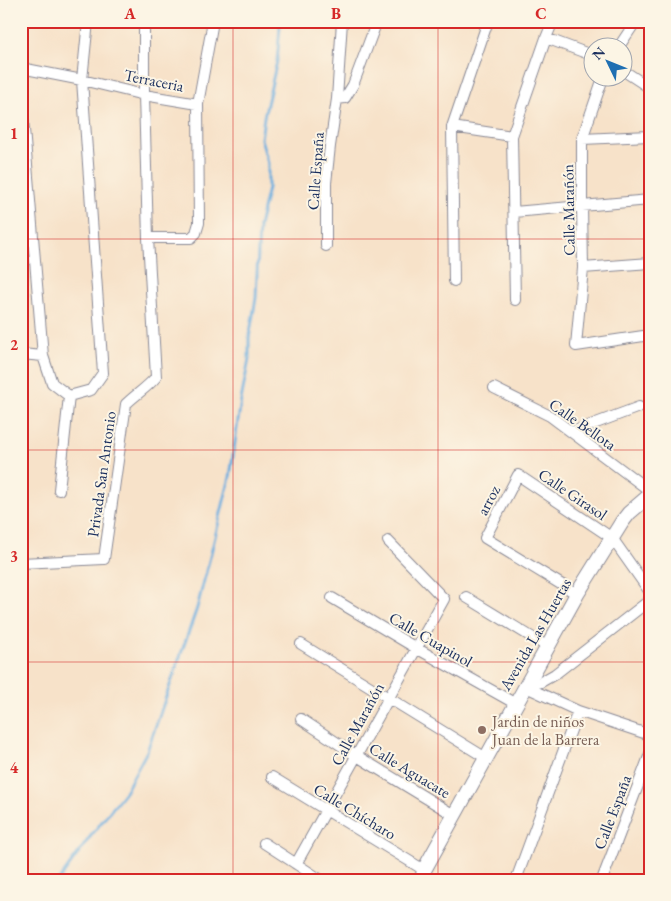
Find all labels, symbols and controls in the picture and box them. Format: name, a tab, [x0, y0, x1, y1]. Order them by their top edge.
text: A	[123, 3, 136, 24]
text: B	[331, 3, 341, 24]
text: C	[535, 3, 547, 24]
north arrow	[584, 38, 634, 88]
text: N	[588, 42, 609, 63]
street label: Terraceria	[122, 64, 186, 97]
text: 1	[10, 123, 18, 144]
street label: Calle España	[302, 131, 329, 211]
street label: Calle Marañón	[557, 163, 580, 256]
text: 2	[10, 334, 19, 355]
street label: Calle Bellota	[545, 394, 621, 456]
street label: Privada San Antonio	[82, 410, 121, 538]
street label: Calle Girasol	[534, 464, 611, 525]
street label: arroz	[472, 482, 505, 519]
text: 3	[10, 546, 18, 567]
street label: Avenida Las Huertas	[494, 574, 576, 695]
street label: Calle Cuapinol	[385, 607, 477, 672]
street label: Calle Marañón	[326, 678, 389, 770]
place label: Jardin de niños Juan de la Barrera	[490, 711, 600, 750]
marker: Jardin de niños Juan de la Barrera	[476, 724, 488, 736]
street label: Calle Aguacate	[365, 738, 454, 803]
text: 4	[10, 757, 19, 778]
street label: Calle España	[589, 771, 637, 852]
street label: Calle Chícharo	[310, 779, 400, 844]

